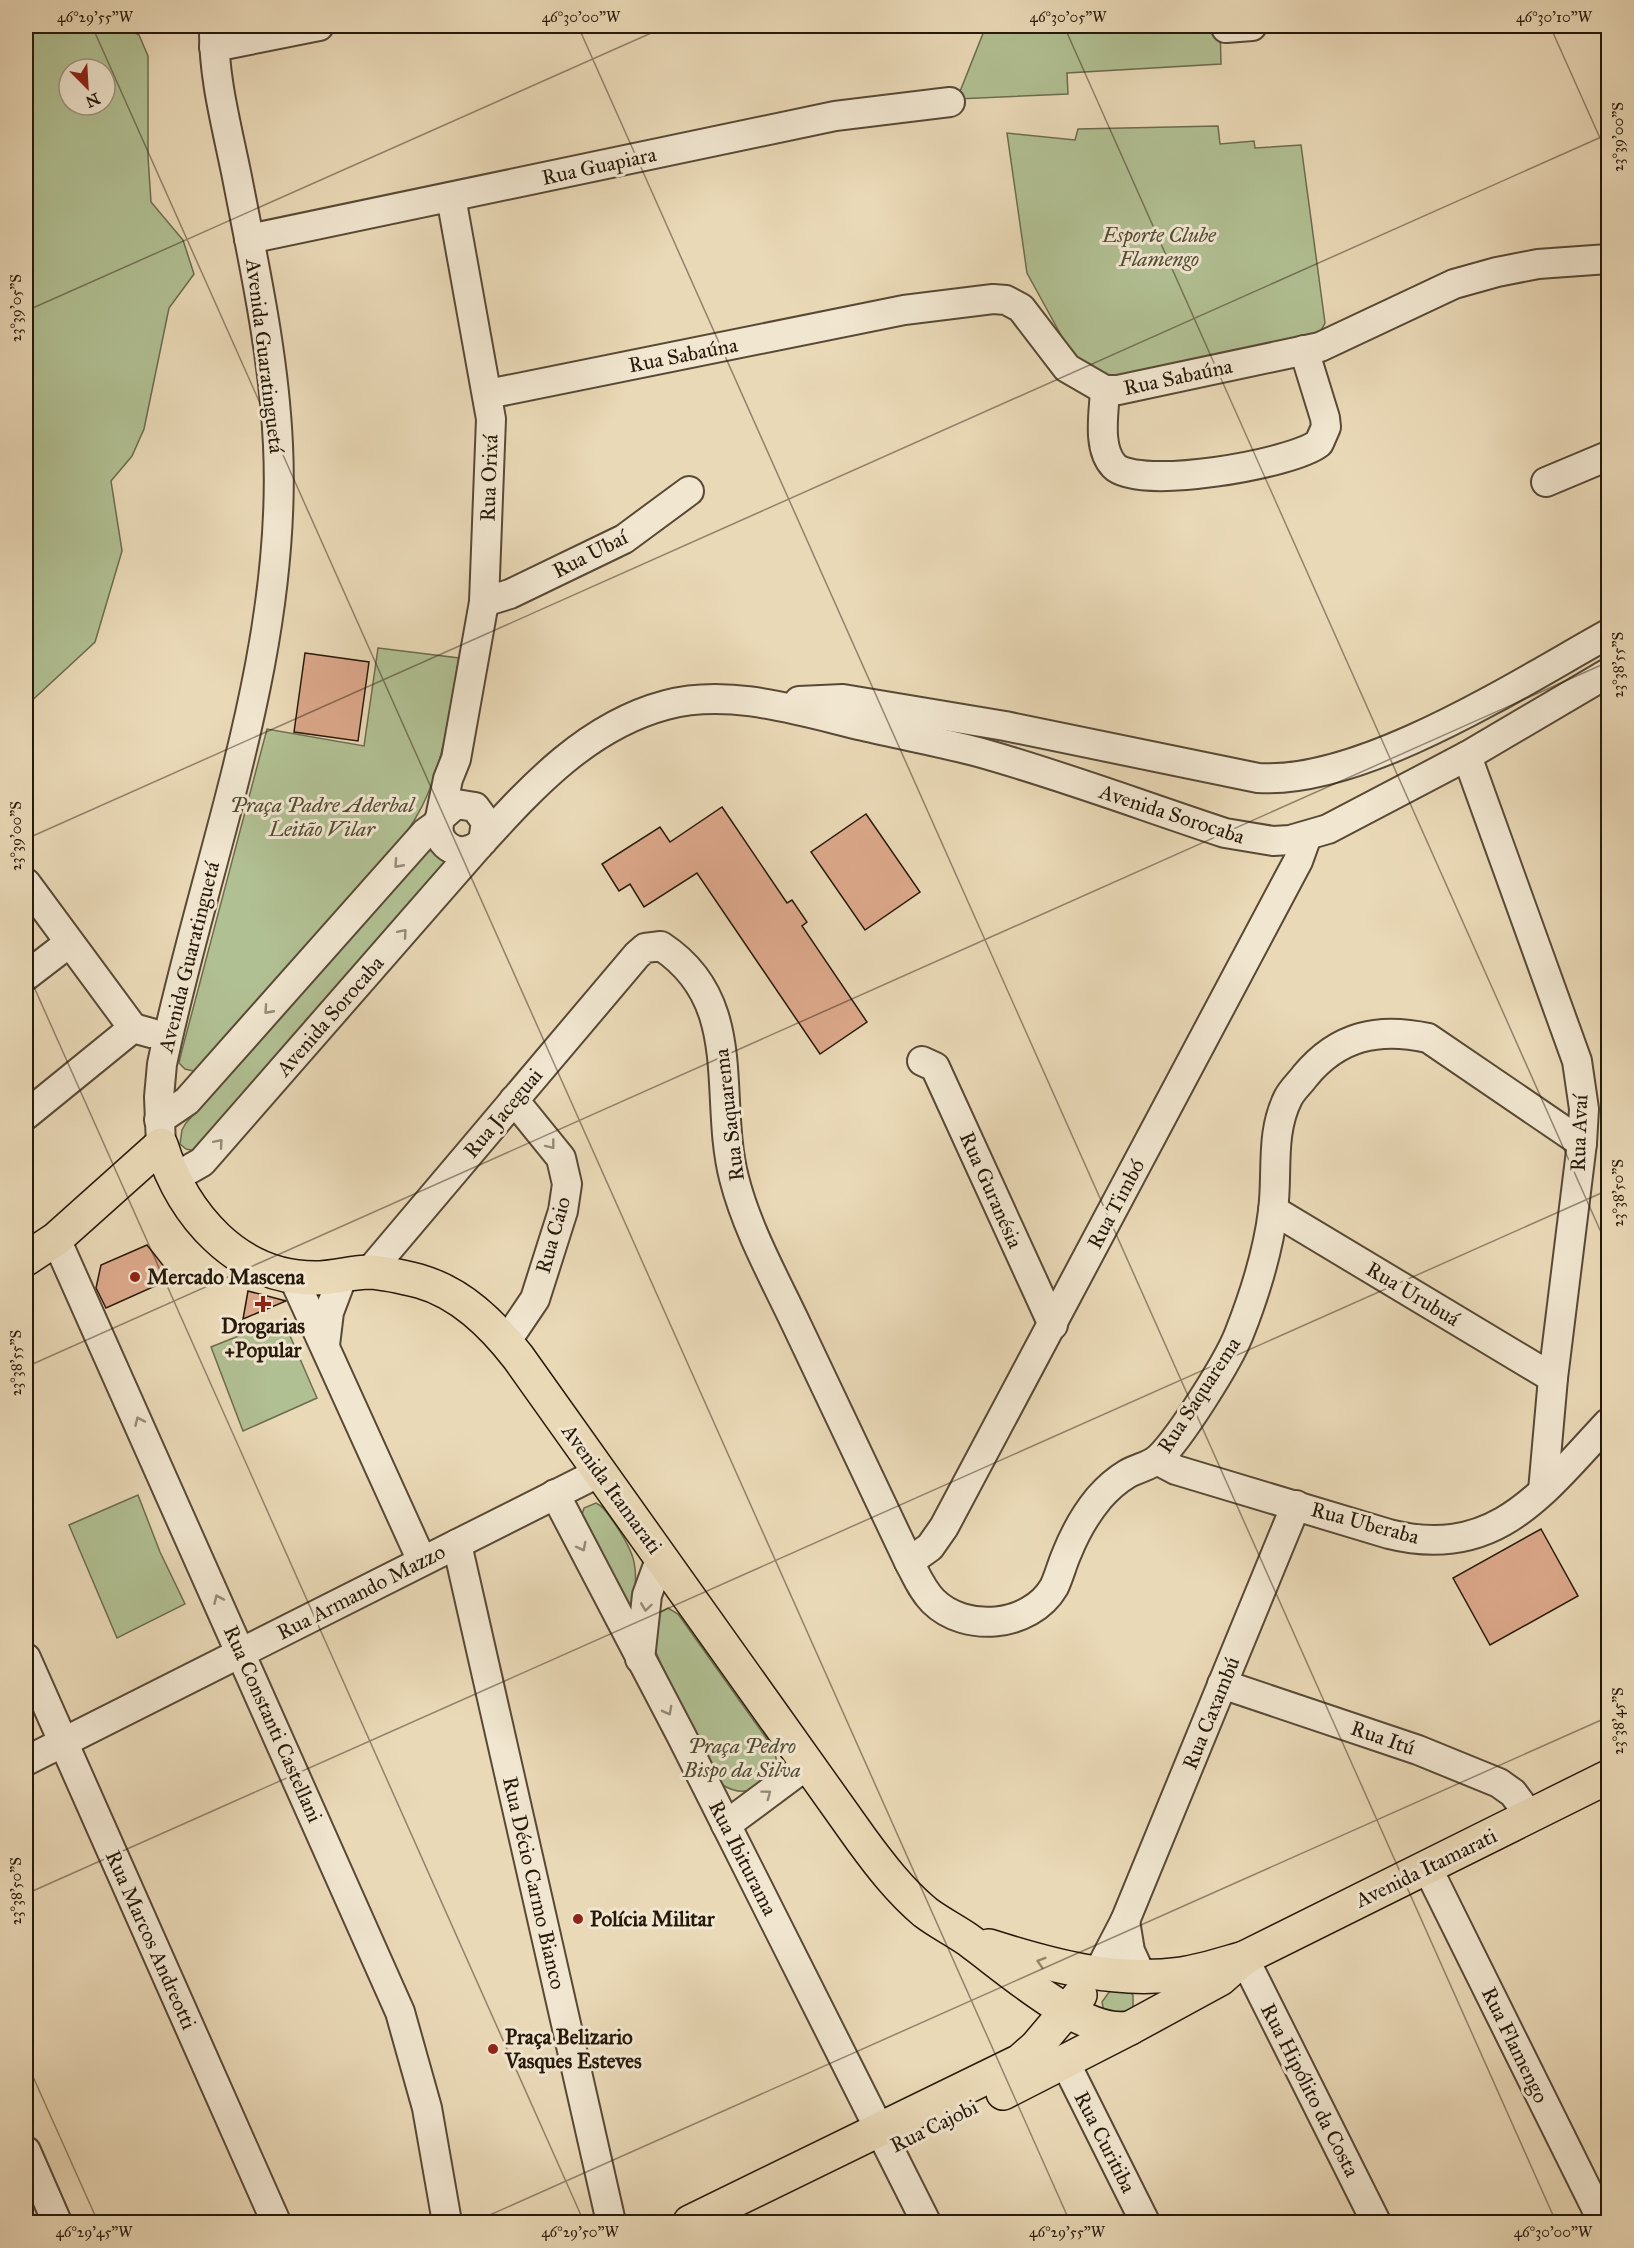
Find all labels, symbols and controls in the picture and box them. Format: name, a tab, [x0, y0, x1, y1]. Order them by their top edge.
text: 46°29'55"W	[57, 8, 134, 26]
text: 46°30'00"W	[542, 8, 621, 26]
text: 46°30'05"W	[1030, 8, 1107, 26]
text: 46°30'10"W	[1516, 8, 1593, 26]
north arrow	[57, 57, 117, 117]
text: N	[82, 89, 103, 112]
text: 23°39'00"S	[1609, 102, 1627, 172]
street label: Rua Guapiara	[539, 141, 659, 191]
park label: Esporte Clube Flamengo	[1101, 222, 1217, 272]
street label: Avenida Guaratinguetá	[240, 256, 290, 455]
text: 23°39'05"S	[7, 274, 25, 342]
street label: Rua Sabaúna	[626, 332, 740, 378]
street label: Rua Sabaúna	[1121, 353, 1235, 401]
street label: Rua Orixá	[474, 434, 504, 522]
street label: Rua Ubaí	[548, 524, 633, 584]
text: 23°38'55"S	[1609, 632, 1627, 698]
street label: Avenida Sorocaba	[1095, 778, 1248, 850]
park label: Praça Padre Aderbal Leitão Vilar	[230, 792, 416, 842]
text: 23°39'00"S	[7, 801, 25, 871]
one-way arrow	[394, 857, 405, 868]
street label: Avenida Guaratinguetá	[152, 859, 225, 1056]
one-way arrow	[396, 929, 407, 940]
street label: Avenida Sorocaba	[270, 950, 389, 1082]
one-way arrow	[264, 1003, 275, 1014]
street label: Rua Saquarema	[708, 1047, 750, 1183]
street label: Rua Jaceguai	[458, 1063, 548, 1163]
street label: Rua Avaí	[1565, 1093, 1593, 1172]
street label: Rua Guranésia	[954, 1128, 1028, 1252]
one-way arrow	[212, 1139, 223, 1150]
one-way arrow	[544, 1139, 555, 1150]
street label: Rua Timbó	[1082, 1154, 1151, 1253]
text: 23°38'50"S	[1609, 1159, 1627, 1227]
street label: Rua Caio	[530, 1193, 576, 1276]
street label: Rua Urubuá	[1361, 1256, 1465, 1332]
place label: Mercado Mascena	[147, 1264, 306, 1290]
marker: Mercado Mascena	[128, 1270, 142, 1284]
marker: Drogarias +Popular	[256, 1297, 270, 1311]
place label: Drogarias +Popular	[221, 1313, 305, 1363]
text: 23°38'55"S	[7, 1330, 25, 1396]
street label: Rua Saquarema	[1152, 1332, 1246, 1458]
one-way arrow	[134, 1416, 146, 1427]
street label: Avenida Itamarati	[556, 1418, 668, 1559]
street label: Rua Uberaba	[1308, 1496, 1422, 1550]
street label: Rua Armando Mazzo	[272, 1538, 450, 1646]
one-way arrow	[575, 1540, 586, 1551]
one-way arrow	[213, 1594, 225, 1605]
one-way arrow	[640, 1602, 652, 1612]
street label: Rua Constanti Castellani	[218, 1621, 328, 1827]
street label: Rua Caxambú	[1177, 1653, 1245, 1773]
text: 23°38'45"S	[1609, 1687, 1627, 1755]
one-way arrow	[661, 1704, 672, 1715]
street label: Rua Itú	[1347, 1715, 1419, 1761]
park label: Praça Pedro Bispo da Silva	[682, 1733, 801, 1783]
street label: Rua Décio Carmo Bianco	[497, 1774, 571, 1992]
one-way arrow	[760, 1791, 771, 1802]
street label: Rua Ibiturama	[703, 1796, 783, 1920]
street label: Avenida Itamarati	[1350, 1822, 1501, 1914]
street label: Rua Marcos Andreotti	[100, 1846, 202, 2034]
text: 23°38'50"S	[7, 1857, 25, 1925]
place label: Polícia Militar	[590, 1906, 716, 1932]
marker: Polícia Militar	[571, 1912, 585, 1926]
one-way arrow	[1036, 1957, 1047, 1969]
street label: Rua Flamengo	[1476, 1983, 1554, 2107]
street label: Rua Hipólito da Costa	[1255, 1999, 1365, 2181]
place label: Praça Belizario Vasques Esteves	[504, 2024, 642, 2074]
marker: Praça Belizario Vasques Esteves	[486, 2042, 500, 2056]
street label: Rua Curitiba	[1068, 2087, 1142, 2197]
street label: Rua Cajobi	[886, 2094, 982, 2158]
text: 46°29'45"W	[55, 2223, 133, 2241]
text: 46°29'50"W	[541, 2223, 620, 2241]
text: 46°29'55"W	[1029, 2223, 1106, 2241]
text: 46°30'00"W	[1514, 2223, 1593, 2241]

